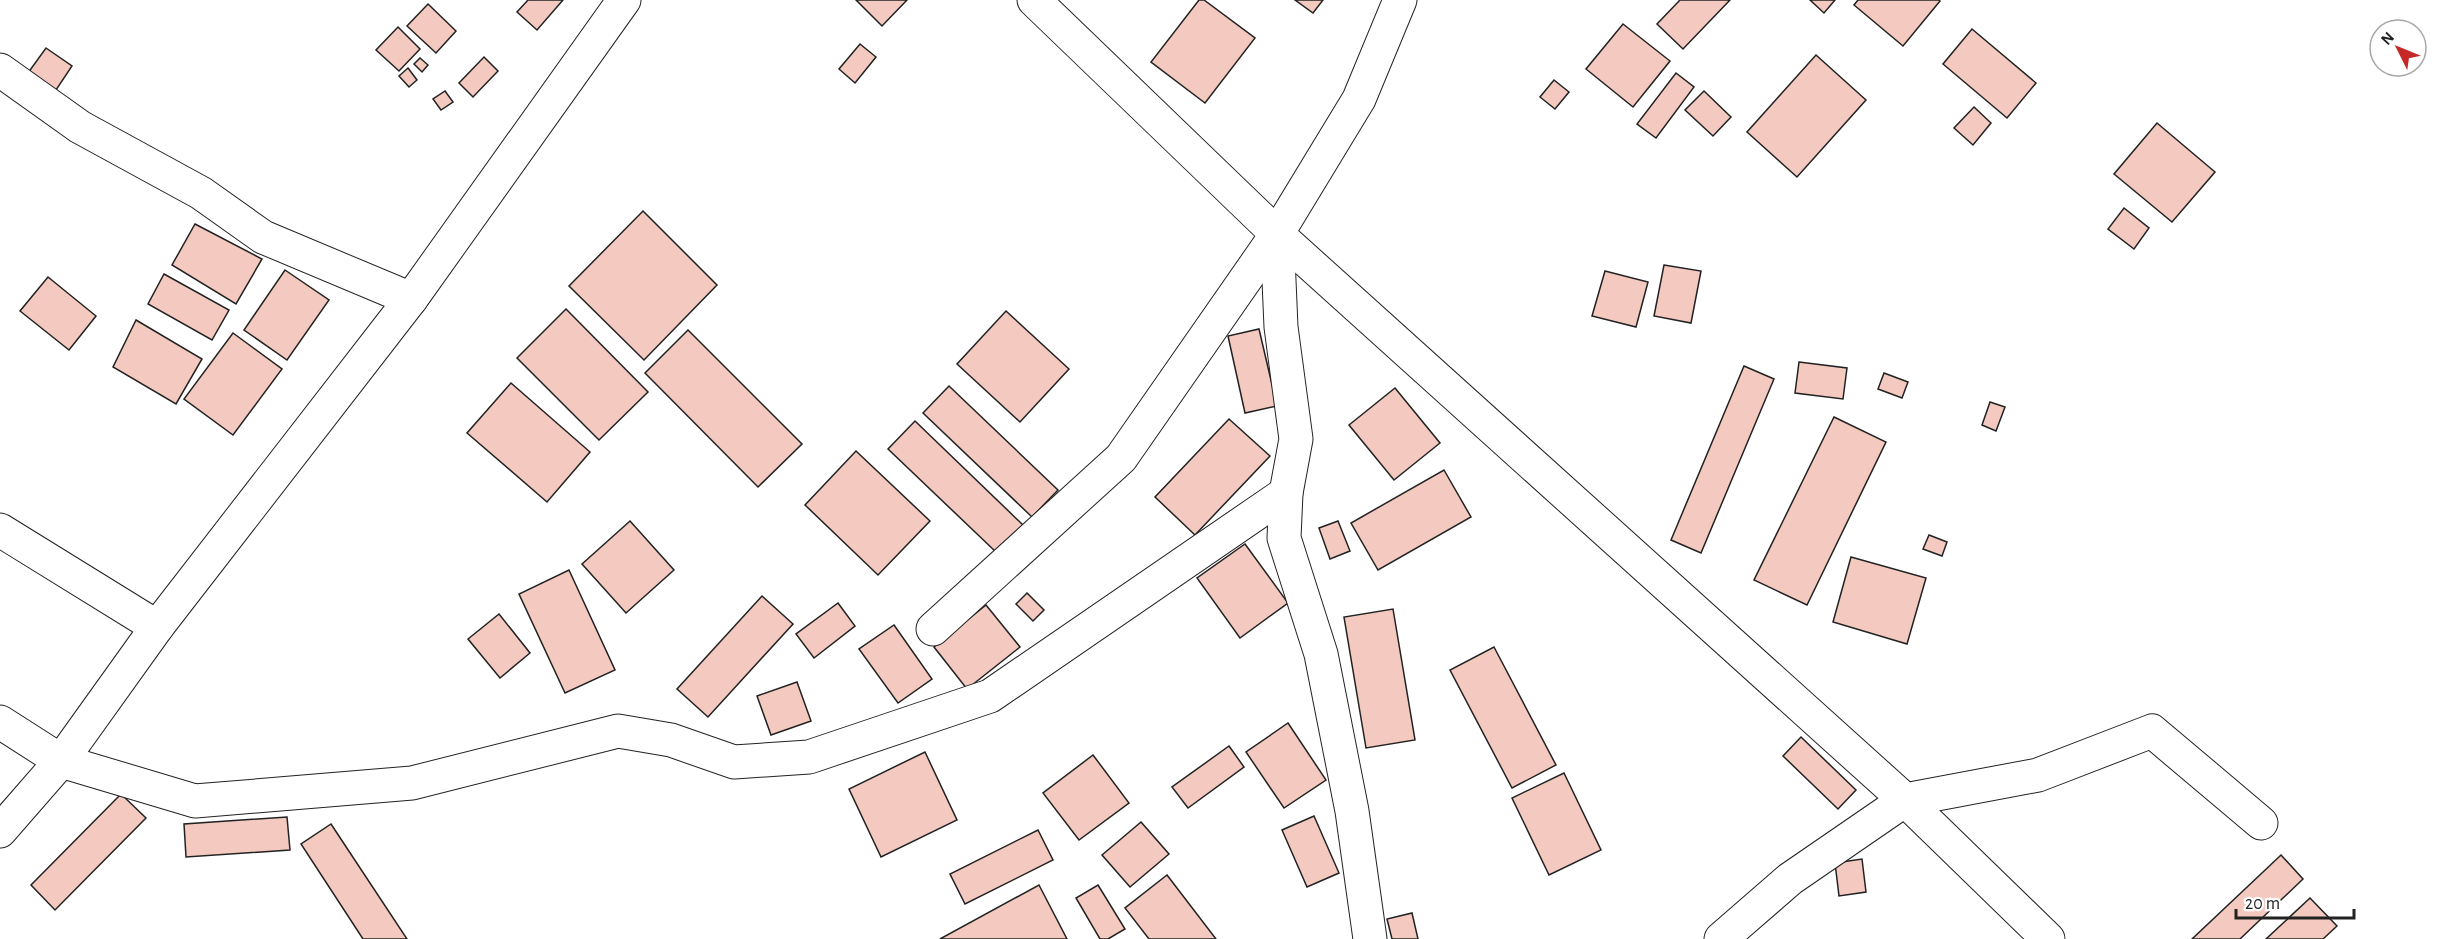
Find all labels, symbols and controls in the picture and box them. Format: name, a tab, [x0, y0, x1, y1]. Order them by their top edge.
north arrow	[2368, 18, 2428, 78]
text: N	[2378, 29, 2397, 48]
scale bar	[2236, 882, 2354, 920]
text: 20 m	[2245, 895, 2280, 913]

